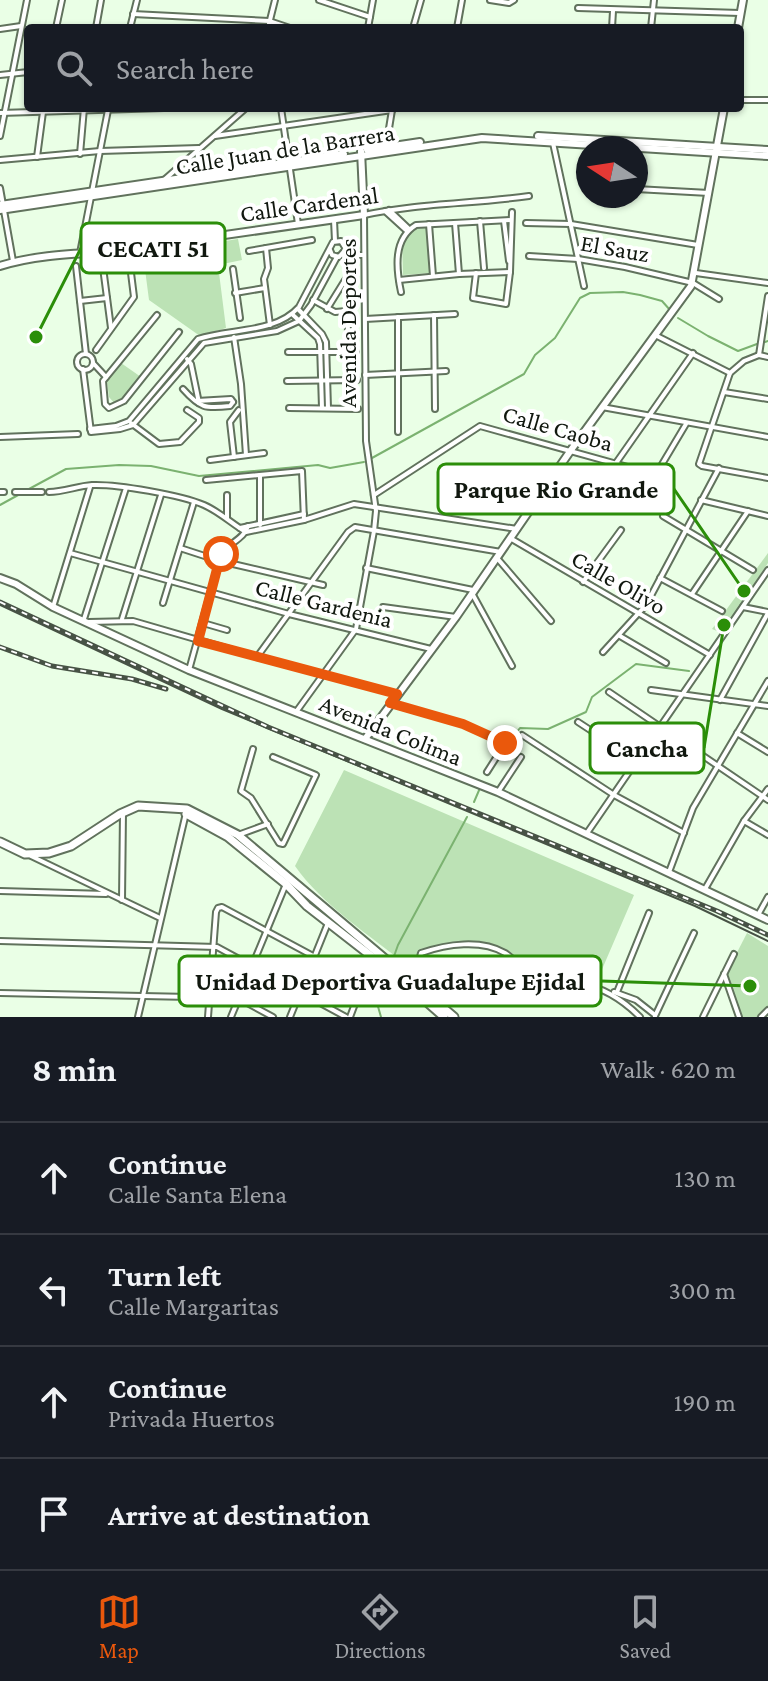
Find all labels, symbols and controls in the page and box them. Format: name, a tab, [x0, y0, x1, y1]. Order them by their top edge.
search box	[24, 24, 744, 112]
icon: search	[52, 46, 96, 90]
text: Search here	[116, 52, 254, 85]
street label: Calle Juan de la Barrera	[174, 118, 396, 180]
north arrow	[576, 136, 648, 208]
street label: Calle Cardenal	[238, 181, 380, 227]
callout: CECATI 51	[81, 223, 225, 273]
street label: El Sauz	[579, 229, 651, 267]
text: CECATI 51	[97, 234, 209, 263]
street label: Avenida Deportes	[334, 238, 361, 408]
street label: Calle Caoba	[500, 399, 616, 457]
callout: Parque Rio Grande	[438, 464, 674, 514]
text: Parque Rio Grande	[454, 475, 658, 504]
route start	[203, 536, 239, 572]
street label: Calle Olivo	[567, 544, 671, 620]
street label: Calle Gardenia	[253, 573, 395, 633]
street label: Avenida Colima	[316, 689, 466, 771]
callout: Cancha	[590, 723, 704, 773]
route end	[487, 725, 523, 761]
text: Cancha	[606, 734, 689, 763]
callout: Unidad Deportiva Guadalupe Ejidal	[179, 956, 601, 1006]
text: Unidad Deportiva Guadalupe Ejidal	[195, 967, 586, 996]
text: 8 min	[32, 1051, 117, 1088]
text: Walk · 620 m	[600, 1055, 736, 1084]
text: Continue	[108, 1147, 227, 1180]
icon: ahead	[32, 1156, 76, 1200]
text: 130 m	[675, 1164, 736, 1193]
text: Calle Santa Elena	[108, 1180, 287, 1209]
text: Turn left	[108, 1259, 221, 1292]
icon: left	[32, 1268, 76, 1312]
text: 300 m	[668, 1276, 736, 1305]
text: Calle Margaritas	[108, 1292, 279, 1321]
text: Continue	[108, 1371, 227, 1404]
icon: ahead	[32, 1380, 76, 1424]
text: 190 m	[674, 1388, 736, 1417]
text: Privada Huertos	[108, 1404, 275, 1433]
icon: arrive	[32, 1492, 76, 1536]
text: Arrive at destination	[108, 1498, 370, 1531]
tab: Map	[97, 1590, 141, 1663]
tab: Directions	[335, 1590, 426, 1663]
tab: Saved	[620, 1590, 671, 1663]

